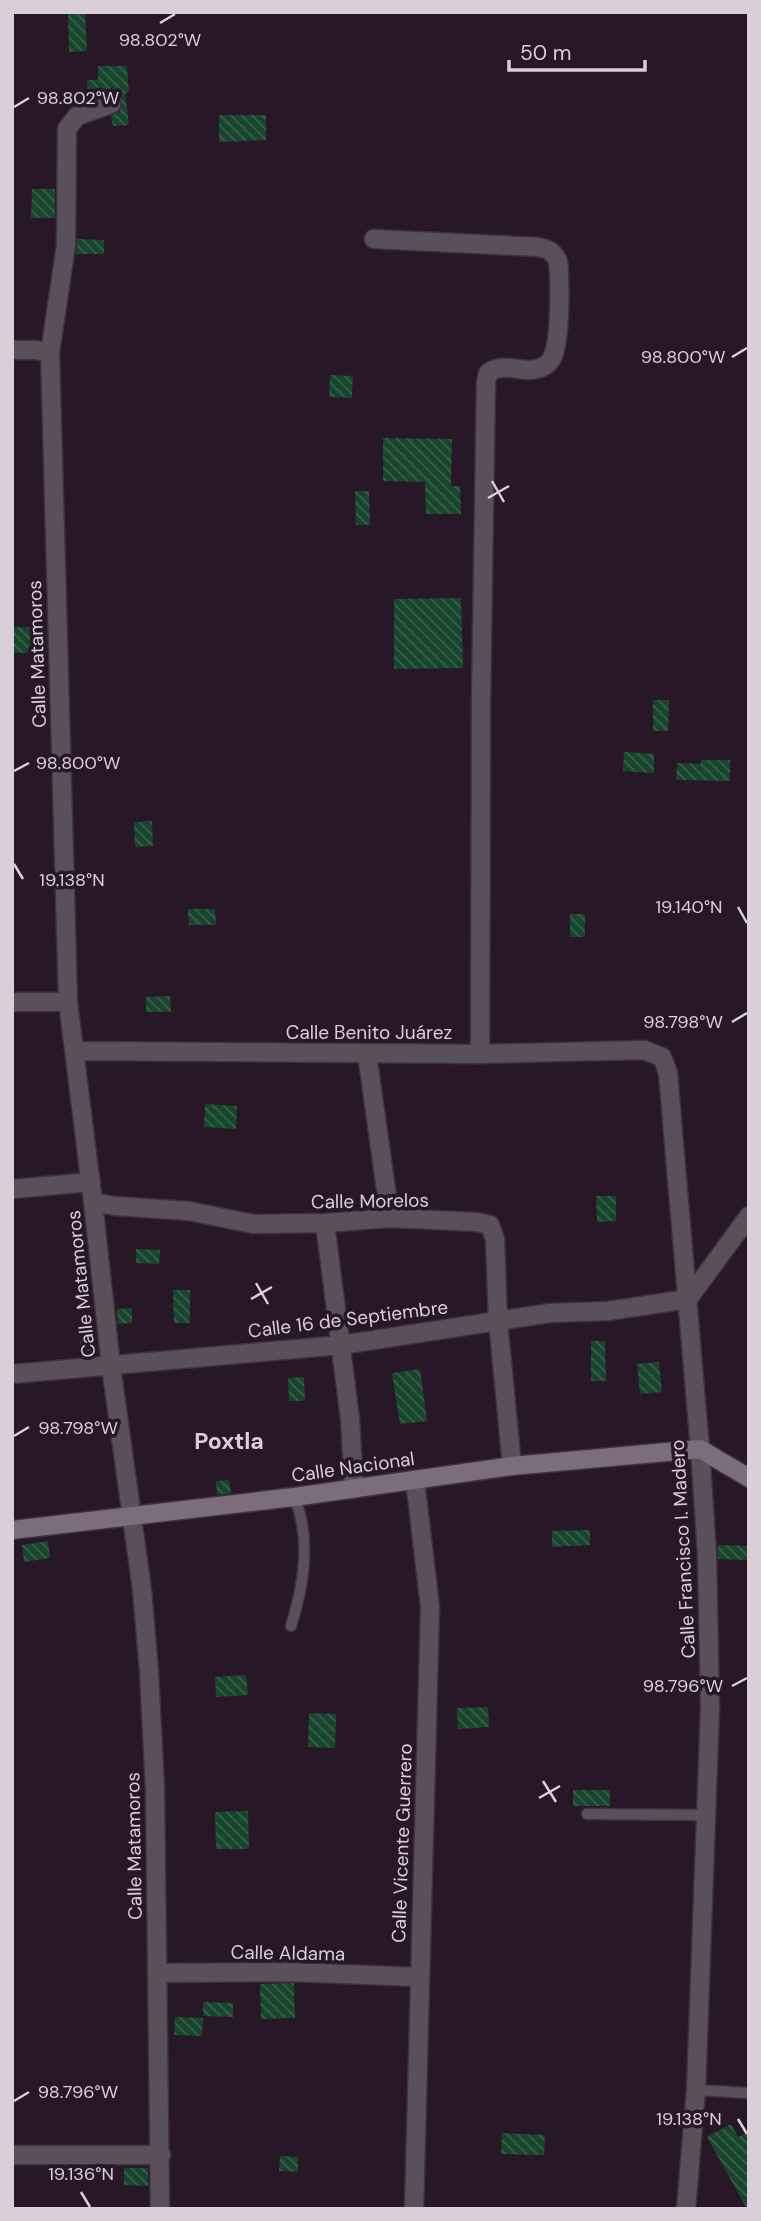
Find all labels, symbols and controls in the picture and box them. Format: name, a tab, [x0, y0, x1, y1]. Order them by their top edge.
text: 98.802°W	[119, 28, 201, 52]
scale bar	[509, 28, 646, 72]
text: 50 m	[520, 39, 571, 67]
text: 98.802°W	[37, 86, 119, 110]
text: 98.800°W	[641, 345, 725, 369]
street label: Calle Matamoros	[22, 580, 52, 728]
text: 98.800°W	[36, 751, 120, 775]
text: 19.138°N	[39, 868, 105, 892]
text: 19.140°N	[656, 895, 723, 919]
text: 98.798°W	[643, 1010, 723, 1034]
street label: Calle Benito Juárez	[286, 1020, 452, 1045]
street label: Calle Morelos	[311, 1187, 429, 1215]
street label: Calle Matamoros	[61, 1209, 101, 1359]
street label: Calle 16 de Septiembre	[247, 1294, 449, 1344]
text: 98.798°W	[38, 1416, 118, 1440]
district label: Poxtla	[194, 1426, 264, 1456]
street label: Calle Francisco I. Madero	[665, 1439, 701, 1659]
street label: Calle Nacional	[290, 1446, 416, 1488]
text: 98.796°W	[643, 1674, 723, 1698]
street label: Calle Vicente Guerrero	[386, 1743, 418, 1943]
street label: Calle Matamoros	[120, 1772, 148, 1920]
street label: Calle Aldama	[230, 1940, 346, 1966]
text: 98.796°W	[38, 2080, 118, 2104]
text: 19.138°N	[656, 2107, 722, 2131]
text: 19.136°N	[48, 2162, 114, 2186]

